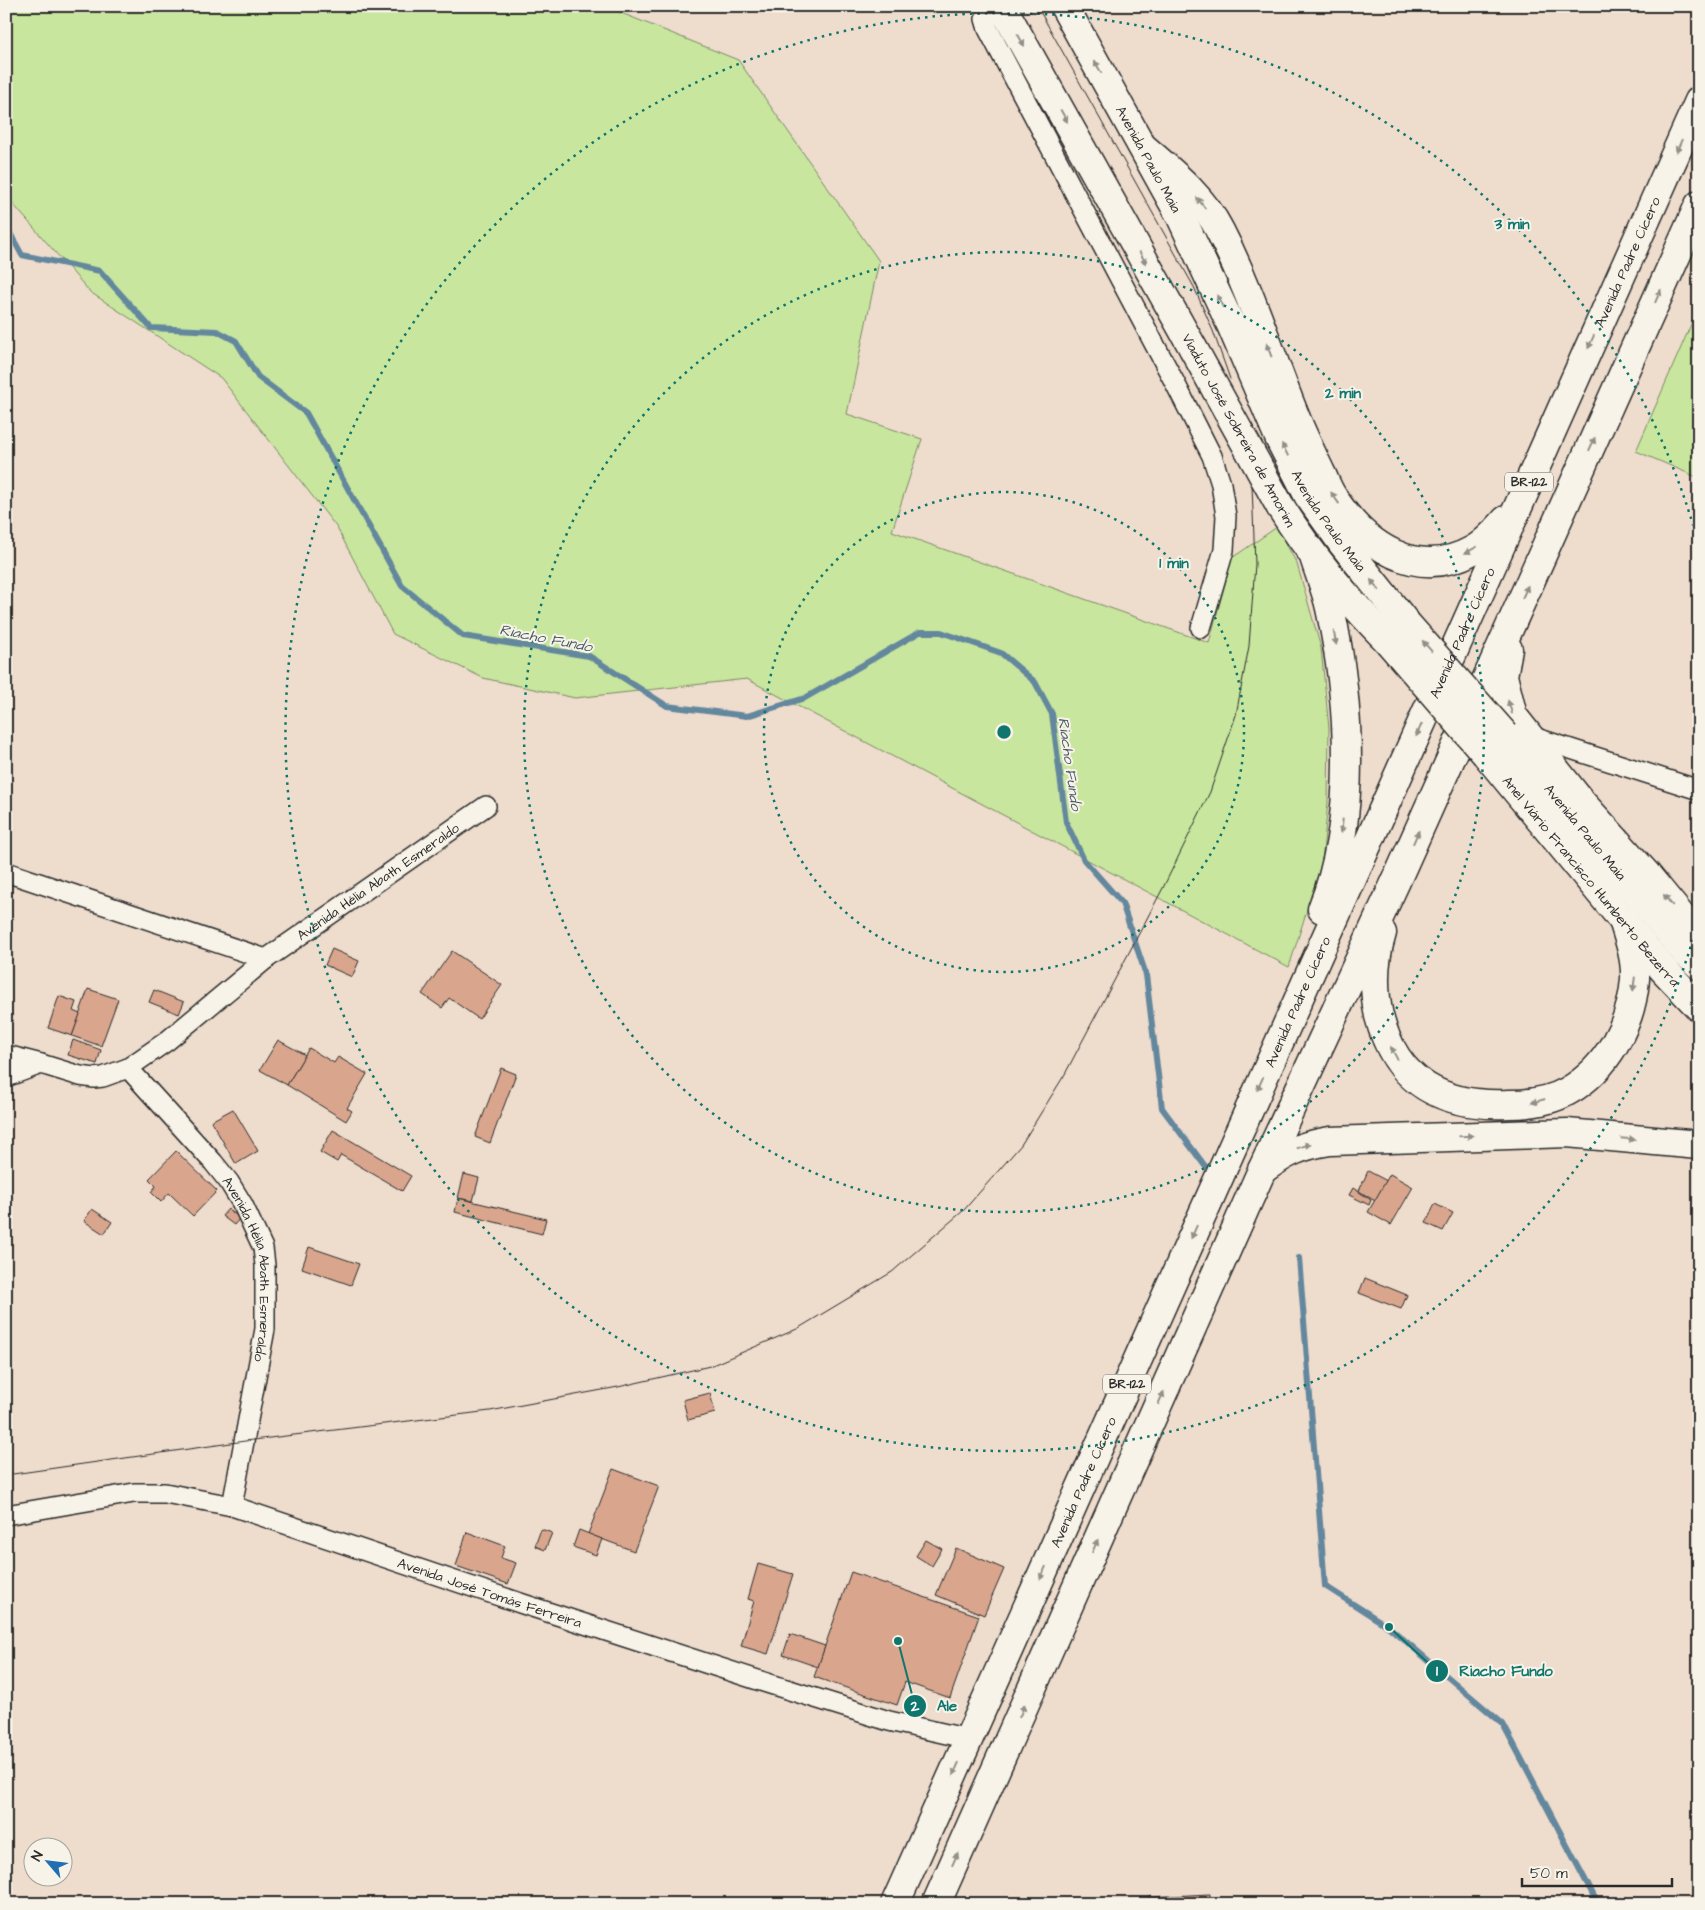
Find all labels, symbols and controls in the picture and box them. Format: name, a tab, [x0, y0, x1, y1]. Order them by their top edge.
one-way arrow	[1017, 33, 1025, 47]
one-way arrow	[1094, 60, 1103, 74]
street label: Avenida Paulo Maia	[1110, 102, 1186, 217]
one-way arrow	[1059, 110, 1068, 123]
one-way arrow	[1674, 139, 1682, 153]
street label: Avenida Padre Cícero	[1590, 194, 1666, 331]
one-way arrow	[1196, 197, 1207, 210]
text: 3 min	[1493, 214, 1530, 235]
one-way arrow	[1139, 251, 1147, 266]
one-way arrow	[1655, 289, 1663, 303]
one-way arrow	[1216, 294, 1224, 308]
street label: Viaduto José Sobreira de Amorim	[1176, 330, 1300, 531]
one-way arrow	[1587, 335, 1595, 349]
one-way arrow	[1265, 342, 1273, 357]
text: 2 min	[1324, 383, 1362, 404]
one-way arrow	[1588, 437, 1596, 451]
one-way arrow	[1281, 443, 1289, 458]
street label: Avenida Paulo Maia	[1286, 467, 1370, 576]
road number: BR-122	[1505, 472, 1553, 492]
one-way arrow	[1330, 492, 1340, 505]
one-way arrow	[1463, 546, 1478, 554]
text: 1 min	[1159, 553, 1189, 574]
street label: Avenida Padre Cícero	[1425, 564, 1501, 702]
one-way arrow	[1370, 579, 1381, 592]
one-way arrow	[1521, 585, 1529, 599]
water label: Riacho Fundo	[498, 619, 595, 658]
one-way arrow	[1332, 630, 1340, 646]
one-way arrow	[1421, 641, 1433, 653]
one-way arrow	[1506, 700, 1514, 715]
water label: Riacho Fundo	[1053, 716, 1087, 813]
centre of rings	[995, 723, 1013, 741]
one-way arrow	[1414, 723, 1422, 737]
street label: Anel Viário Francisco Humberto Bezerra	[1497, 772, 1684, 992]
street label: Avenida Paulo Maia	[1539, 780, 1631, 885]
street label: Avenida Hélia Abath Esmeraldo	[293, 818, 464, 946]
one-way arrow	[1338, 819, 1346, 835]
one-way arrow	[1412, 830, 1420, 844]
one-way arrow	[1662, 894, 1673, 907]
street label: Avenida Padre Cícero	[1260, 933, 1336, 1071]
one-way arrow	[1630, 977, 1638, 993]
one-way arrow	[1390, 1046, 1398, 1060]
one-way arrow	[1256, 1077, 1264, 1091]
one-way arrow	[1530, 1098, 1545, 1106]
one-way arrow	[1458, 1132, 1474, 1140]
one-way arrow	[1620, 1135, 1636, 1143]
one-way arrow	[1297, 1142, 1312, 1150]
street label: Avenida Hélia Abath Esmeraldo	[217, 1172, 274, 1363]
one-way arrow	[1190, 1225, 1198, 1239]
road number: BR-122	[1103, 1375, 1151, 1394]
one-way arrow	[1157, 1391, 1165, 1405]
street label: Avenida Padre Cícero	[1046, 1414, 1122, 1551]
one-way arrow	[1091, 1539, 1099, 1553]
street label: Avenida José Tomás Ferreira	[395, 1553, 584, 1633]
one-way arrow	[1039, 1566, 1047, 1580]
callout: Riacho Fundo	[1424, 1656, 1563, 1686]
text: 1	[1436, 1661, 1438, 1682]
text: Riacho Fundo	[1459, 1661, 1553, 1682]
callout: Ale	[902, 1691, 967, 1721]
text: 2	[910, 1696, 920, 1717]
text: Ale	[937, 1696, 957, 1717]
one-way arrow	[1018, 1704, 1026, 1718]
one-way arrow	[951, 1762, 959, 1776]
north arrow	[22, 1838, 72, 1888]
text: N	[27, 1848, 48, 1865]
one-way arrow	[952, 1852, 960, 1866]
scale bar	[1522, 1855, 1672, 1887]
text: 50 m	[1530, 1863, 1568, 1884]

